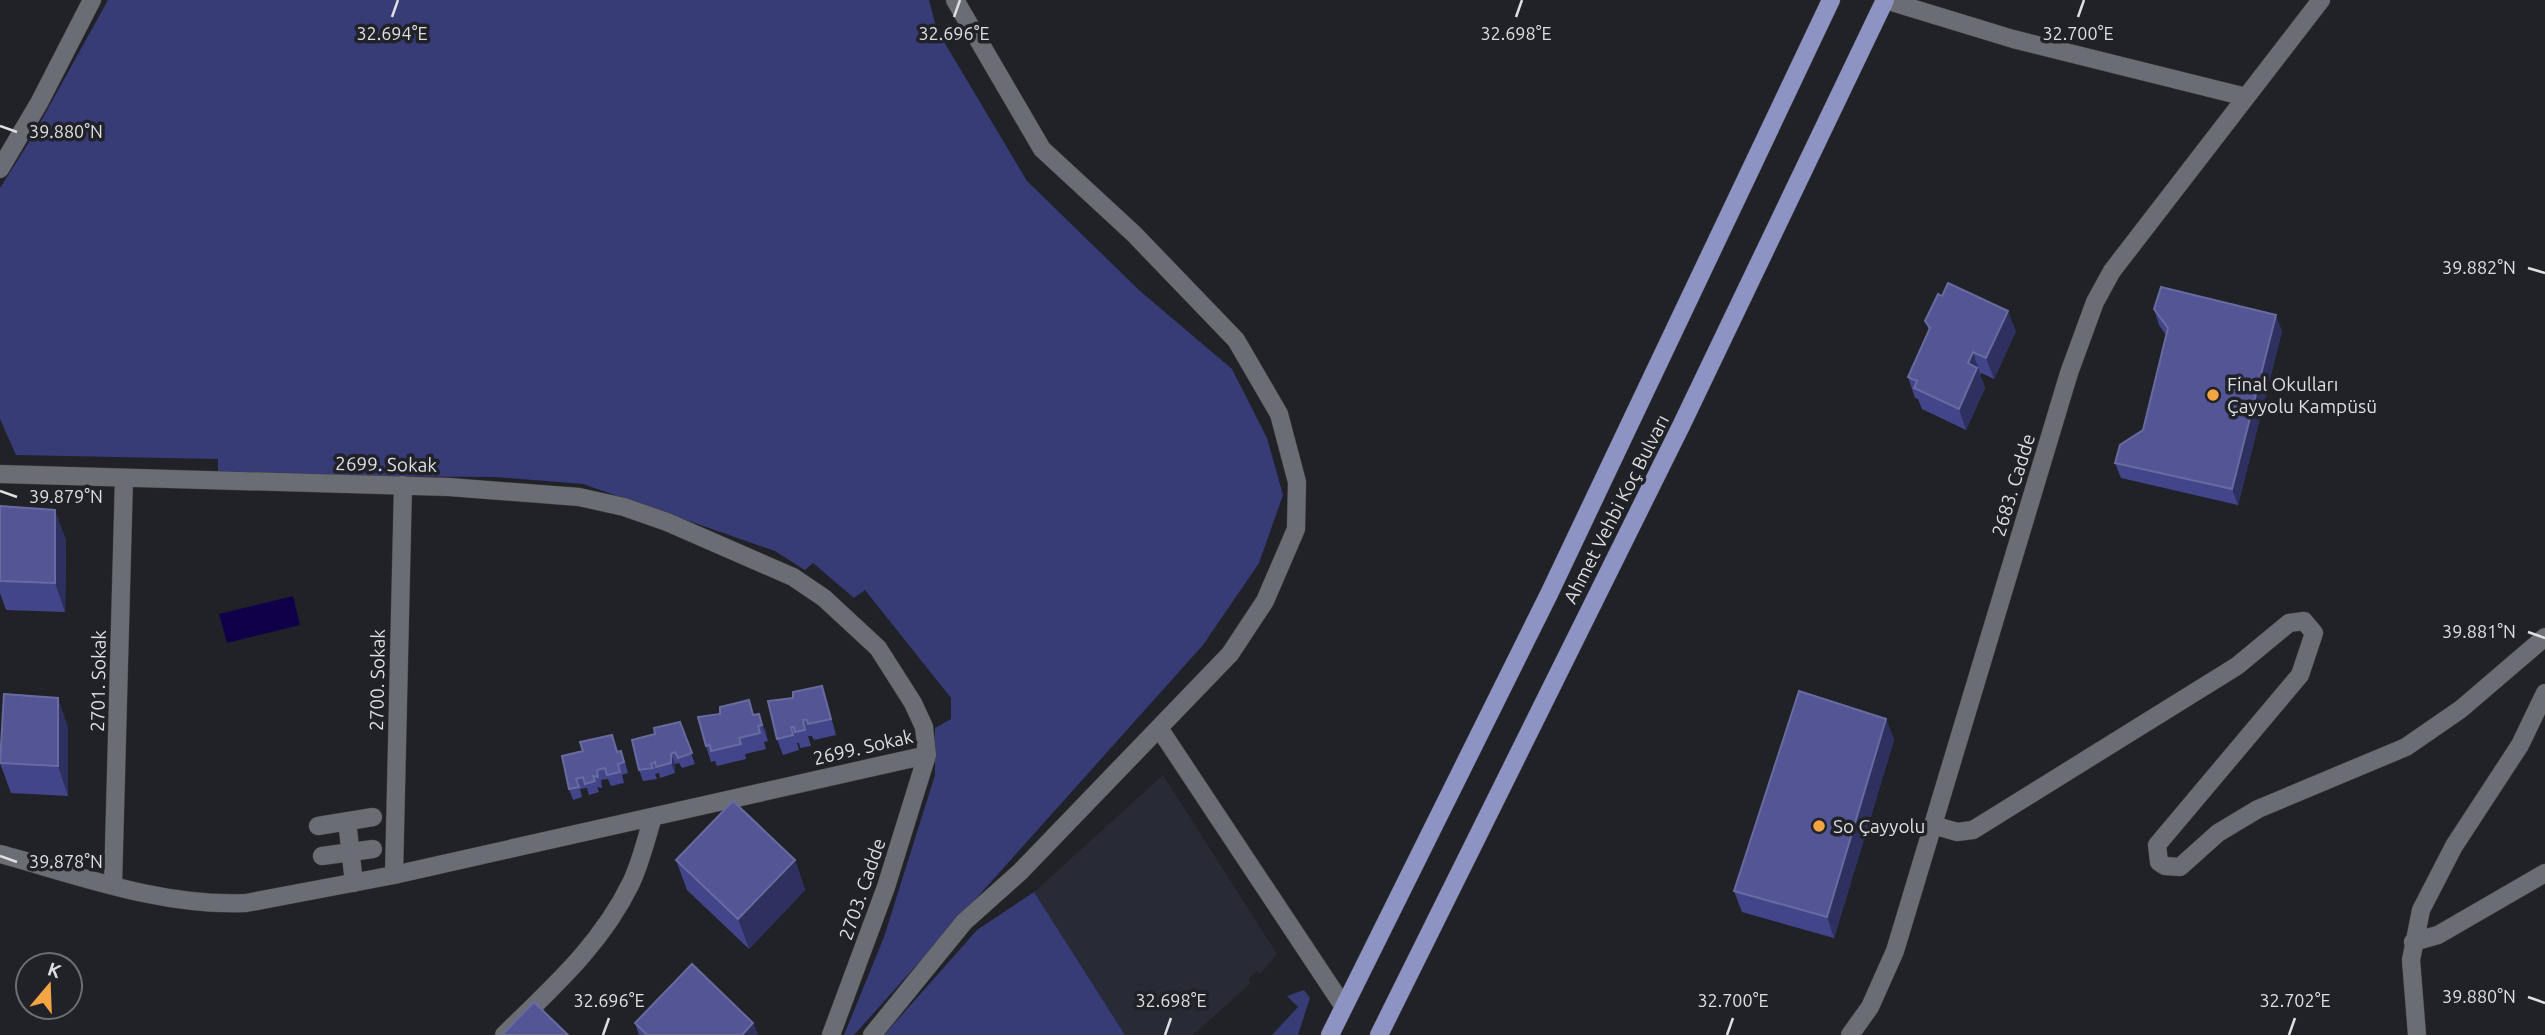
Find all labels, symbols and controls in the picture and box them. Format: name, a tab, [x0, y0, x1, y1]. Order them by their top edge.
text: 32.694°E	[356, 23, 428, 43]
text: 32.696°E	[918, 23, 990, 43]
text: 32.698°E	[1480, 23, 1552, 43]
text: 32.700°E	[2042, 23, 2114, 43]
text: 39.880°N	[29, 121, 103, 141]
text: 39.882°N	[2442, 257, 2516, 277]
place label: Final Okulları Çayyolu Kampüsü	[2227, 373, 2377, 417]
marker: Final Okulları Çayyolu Kampüsü	[2205, 387, 2221, 403]
street label: Ahmet Vehbi Koç Bulvarı	[1559, 411, 1673, 607]
street label: 2683. Cadde	[1987, 431, 2039, 539]
street label: 2699. Sokak	[335, 452, 438, 476]
text: 39.879°N	[29, 486, 103, 506]
text: 39.881°N	[2442, 621, 2516, 641]
street label: 2700. Sokak	[365, 628, 389, 731]
street label: 2701. Sokak	[86, 629, 110, 732]
street label: 2699. Sokak	[811, 725, 916, 769]
place label: So Çayyolu	[1833, 815, 1925, 837]
marker: So Çayyolu	[1811, 818, 1827, 834]
street label: 2703. Cadde	[834, 835, 890, 943]
text: 39.878°N	[29, 851, 103, 871]
north arrow	[14, 951, 84, 1021]
text: K	[45, 957, 64, 983]
text: 39.880°N	[2442, 986, 2516, 1006]
text: 32.696°E	[573, 990, 645, 1010]
text: 32.698°E	[1135, 990, 1207, 1010]
text: 32.700°E	[1697, 990, 1769, 1010]
text: 32.702°E	[2259, 990, 2331, 1010]

